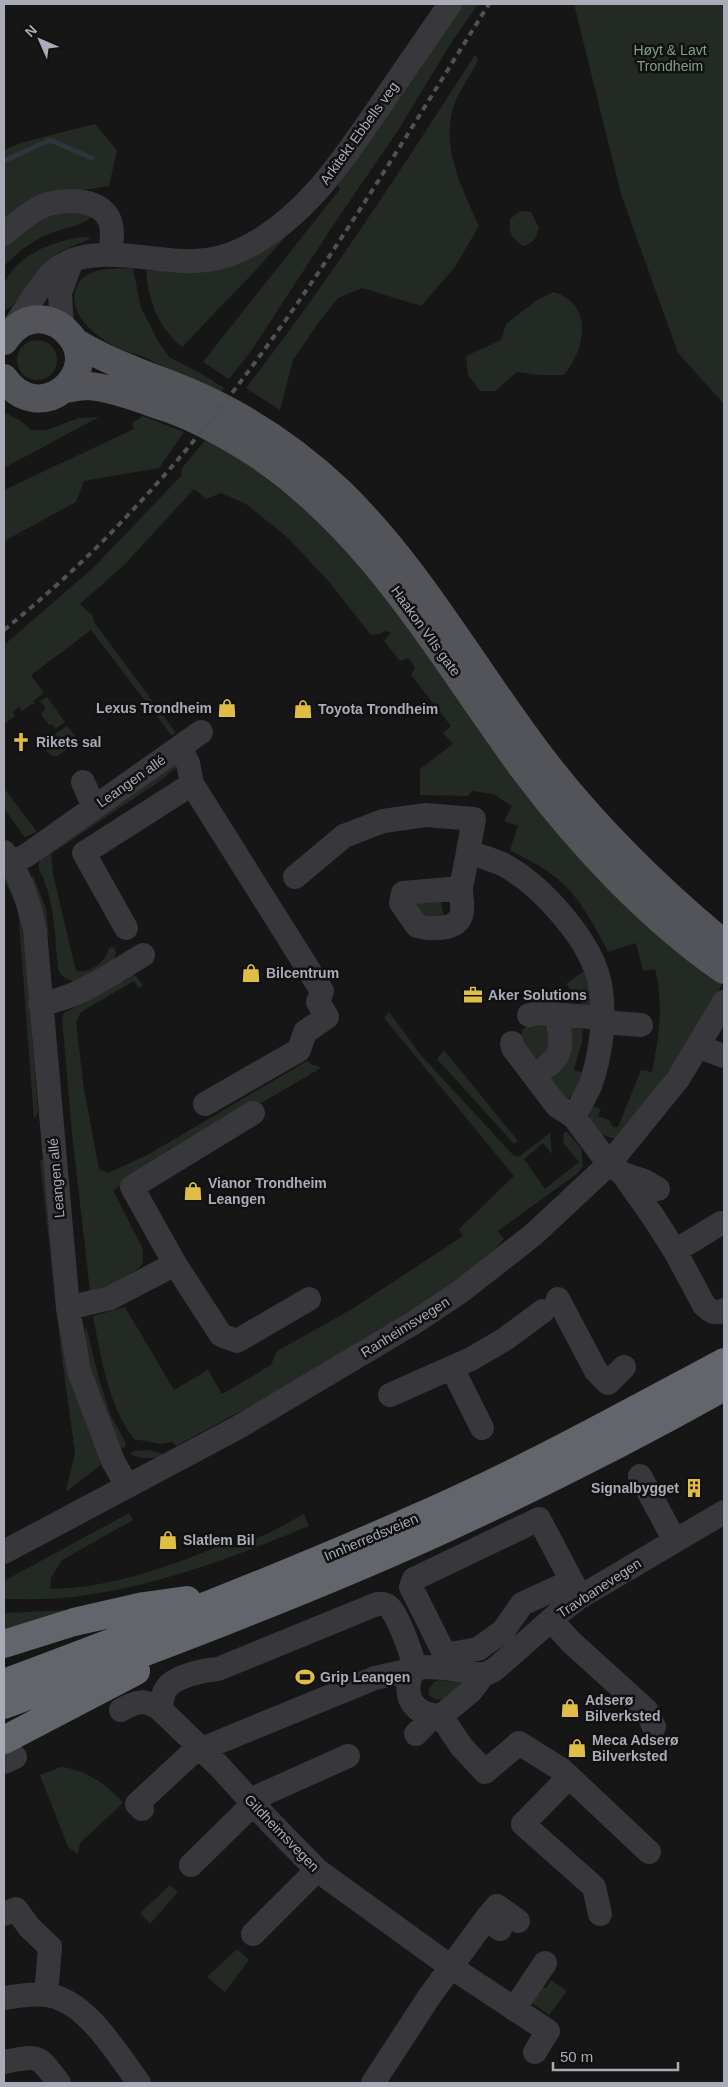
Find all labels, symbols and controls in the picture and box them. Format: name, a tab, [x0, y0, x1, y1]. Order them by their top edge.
north arrow	[15, 15, 65, 65]
text: N	[22, 22, 40, 40]
park label: Høyt & Lavt Trondheim	[633, 42, 707, 74]
street label: Arkitekt Ebbells veg	[316, 79, 402, 187]
street label: Haakon VIIs gate	[388, 583, 464, 679]
shop icon: Lexus Trondheim	[216, 697, 238, 719]
shop icon: Toyota Trondheim	[292, 698, 314, 720]
place label: Lexus Trondheim	[96, 700, 212, 716]
place label: Toyota Trondheim	[318, 701, 438, 717]
church icon: Rikets sal	[10, 731, 32, 753]
place label: Rikets sal	[36, 734, 101, 750]
street label: Leangen allé	[94, 751, 169, 811]
shop icon: Bilcentrum	[240, 962, 262, 984]
place label: Bilcentrum	[266, 965, 339, 981]
office icon: Aker Solutions	[462, 984, 484, 1006]
place label: Aker Solutions	[488, 987, 587, 1003]
street label: Leangen allé	[45, 1137, 67, 1219]
place label: Vianor Trondheim Leangen	[208, 1175, 327, 1207]
shop icon: Vianor Trondheim Leangen	[182, 1180, 204, 1202]
street label: Ranheimsvegen	[358, 1293, 452, 1361]
building icon: Signalbygget	[683, 1477, 705, 1499]
place label: Signalbygget	[591, 1480, 679, 1496]
street label: Innherredsveien	[322, 1510, 420, 1564]
shop icon: Slatlem Bil	[157, 1529, 179, 1551]
place label: Slatlem Bil	[183, 1532, 255, 1548]
street label: Travbanevegen	[554, 1555, 644, 1621]
sports icon: Grip Leangen	[294, 1666, 316, 1688]
place label: Grip Leangen	[320, 1669, 410, 1685]
place label: Adserø Bilverksted	[585, 1692, 660, 1724]
shop icon: Adserø Bilverksted	[559, 1697, 581, 1719]
place label: Meca Adserø Bilverksted	[592, 1732, 679, 1764]
shop icon: Meca Adserø Bilverksted	[566, 1737, 588, 1759]
street label: Gildheimsvegen	[241, 1791, 323, 1875]
scale bar	[553, 2040, 678, 2072]
text: 50 m	[560, 2048, 593, 2065]

